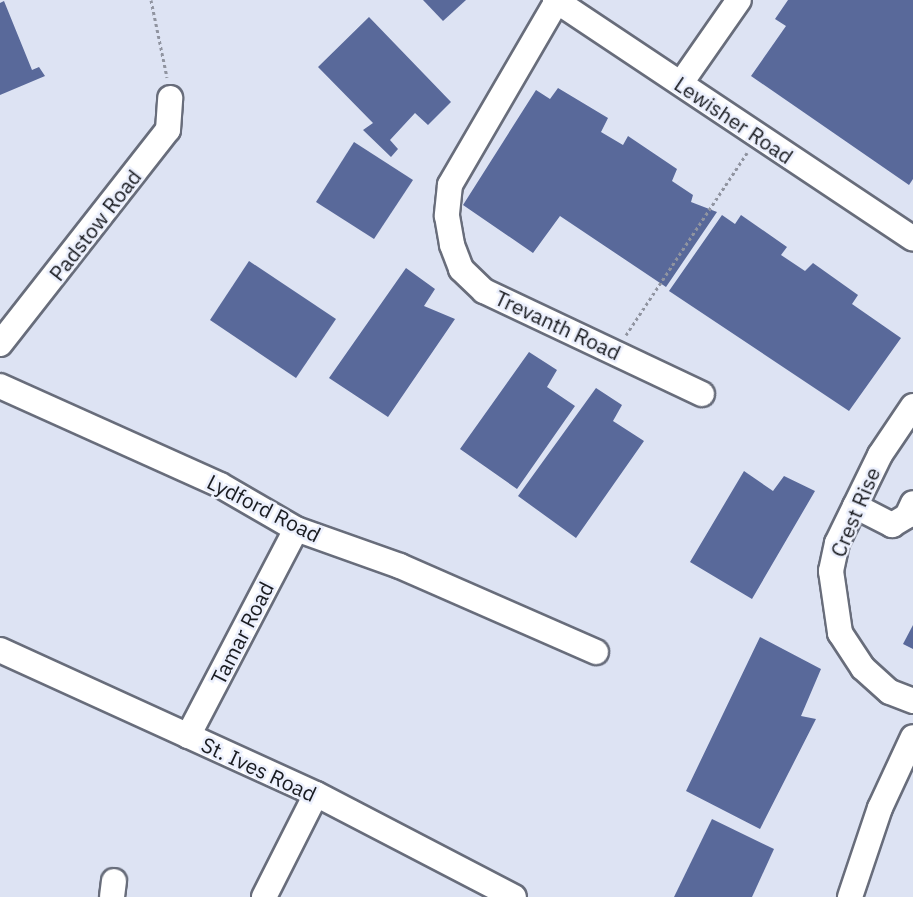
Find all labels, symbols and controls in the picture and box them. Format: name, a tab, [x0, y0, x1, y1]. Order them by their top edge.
street label: Lewisher Road	[670, 71, 798, 169]
street label: Padstow Road	[44, 164, 146, 286]
street label: Trevanth Road	[491, 285, 625, 365]
street label: Crest Rise	[825, 463, 885, 561]
street label: Lydford Road	[203, 469, 325, 547]
street label: Tamar Road	[205, 577, 279, 689]
street label: St. Ives Road	[198, 731, 320, 807]

